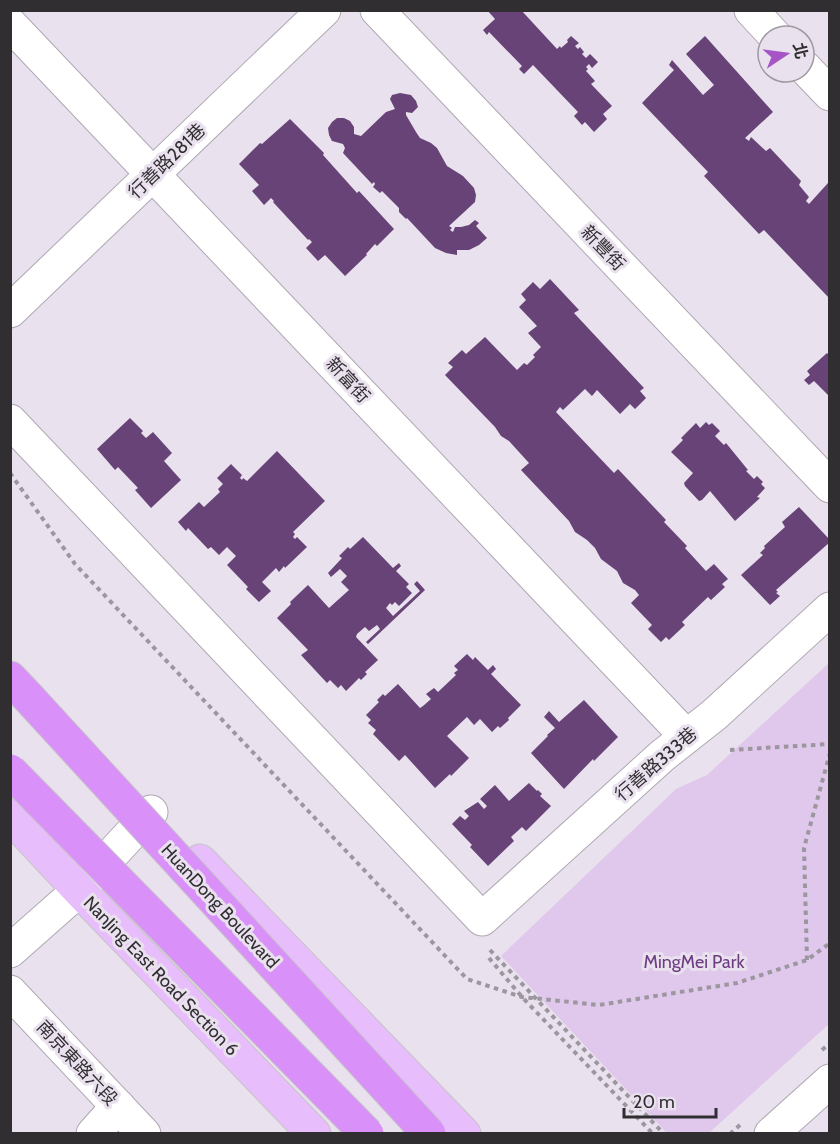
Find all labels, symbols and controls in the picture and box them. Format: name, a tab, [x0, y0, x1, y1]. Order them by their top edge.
north arrow	[756, 24, 816, 84]
text: 北	[789, 41, 811, 61]
street label: 行善路281巷	[124, 119, 210, 203]
street label: 新豐街	[576, 221, 630, 275]
street label: 新富街	[322, 353, 374, 407]
street label: 行善路333巷	[611, 722, 701, 806]
street label: HuanDong Boulevard	[157, 839, 283, 973]
street label: NanJing East Road Section 6	[79, 892, 243, 1060]
park label: MingMei Park	[644, 951, 745, 973]
street label: 南京東路六段	[32, 1016, 122, 1110]
scale bar	[624, 1081, 716, 1119]
text: 20 m	[633, 1091, 675, 1113]

